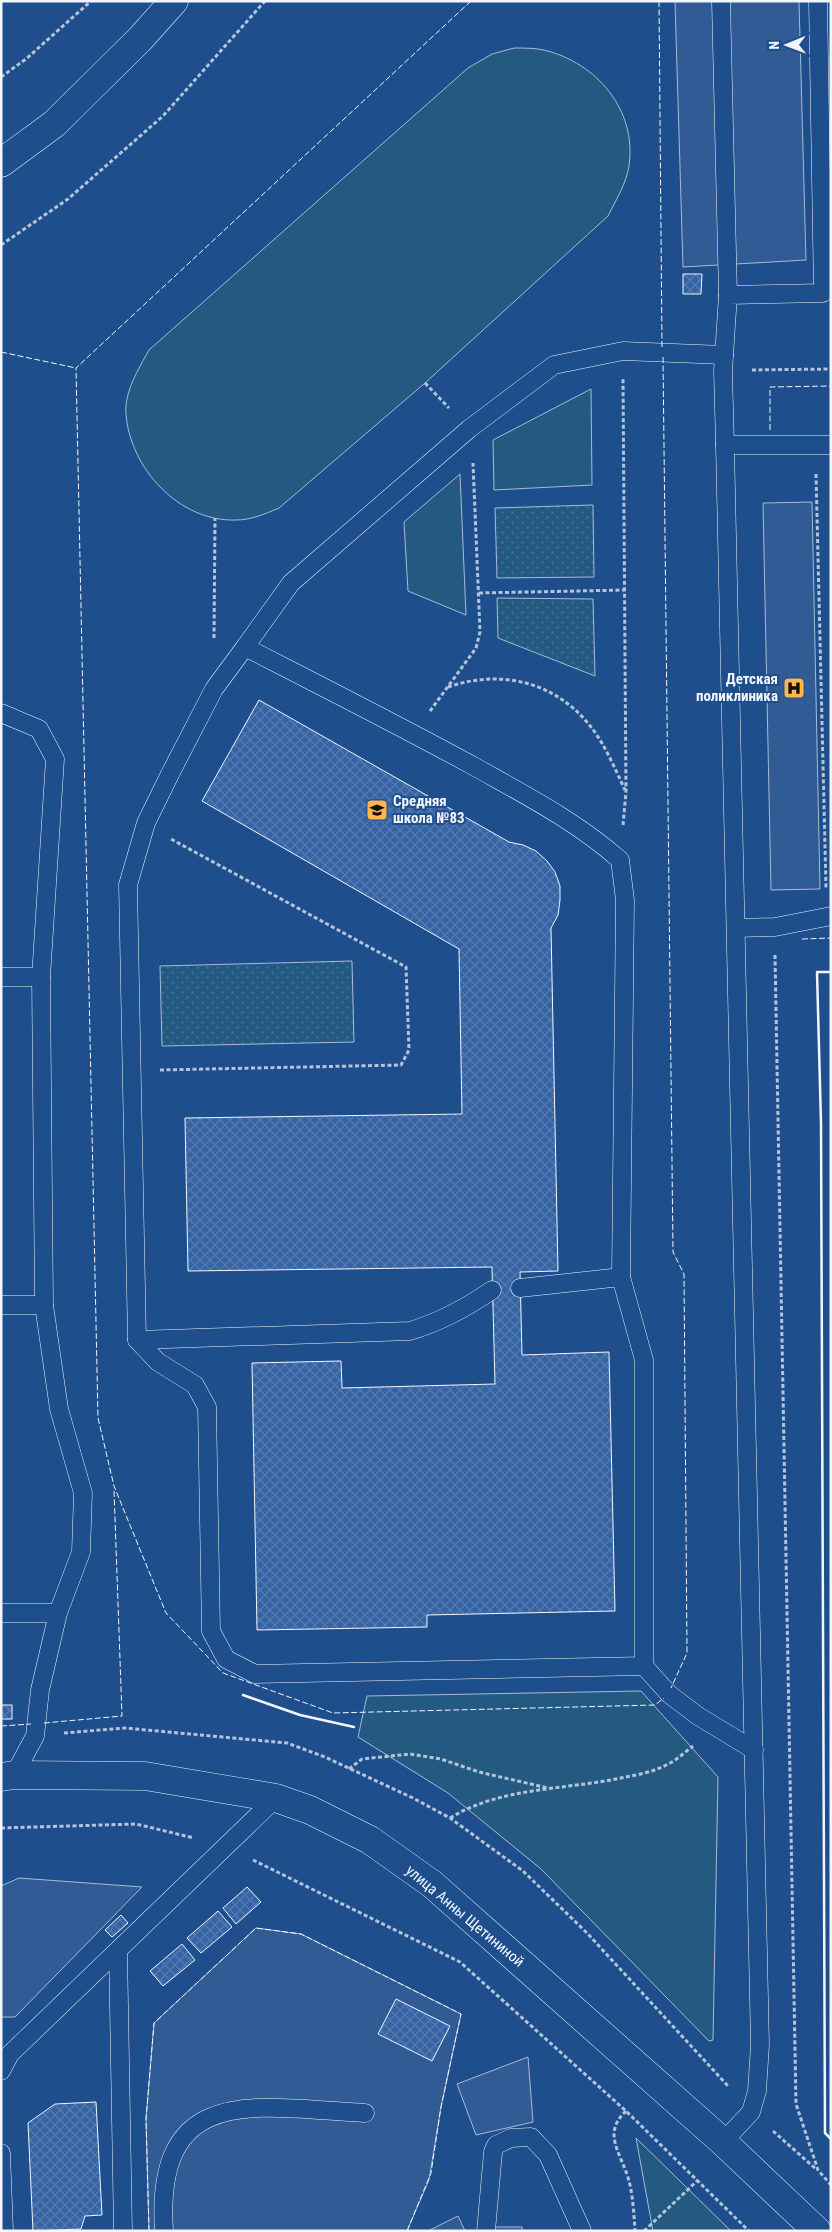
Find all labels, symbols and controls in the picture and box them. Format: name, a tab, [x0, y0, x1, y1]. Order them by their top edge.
north arrow	[762, 20, 812, 70]
text: N	[766, 41, 782, 50]
place label: Детская поликлиника	[696, 670, 778, 705]
hospital icon: Детская поликлиника	[782, 676, 806, 700]
place label: Средняя школа №83	[393, 792, 465, 827]
school or university icon: Средняя школа №83	[365, 798, 389, 822]
street label: улица Анны Щетининой	[402, 1861, 528, 1971]

